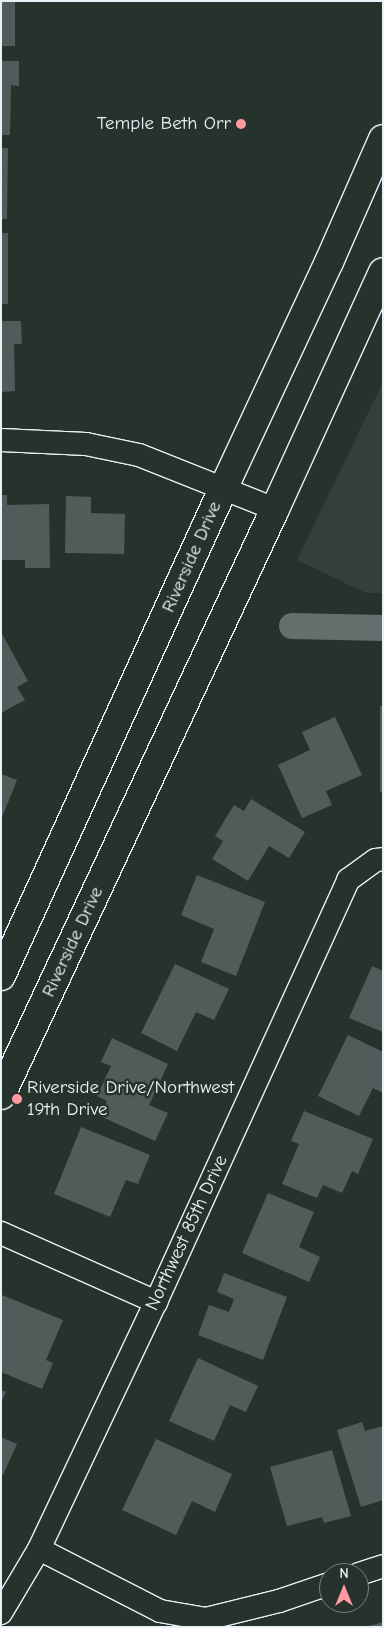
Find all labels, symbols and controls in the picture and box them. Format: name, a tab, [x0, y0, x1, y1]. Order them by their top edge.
place label: Temple Beth Orr	[97, 113, 231, 135]
marker: Temple Beth Orr	[235, 118, 247, 130]
street label: Riverside Drive	[157, 498, 227, 616]
street label: Riverside Drive	[37, 883, 109, 1001]
place label: Riverside Drive/Northwest 19th Drive	[27, 1077, 234, 1121]
marker: Riverside Drive/Northwest 19th Drive	[11, 1093, 23, 1105]
street label: Northwest 85th Drive	[141, 1152, 233, 1314]
north arrow	[319, 1563, 369, 1613]
text: N	[339, 1565, 349, 1582]

